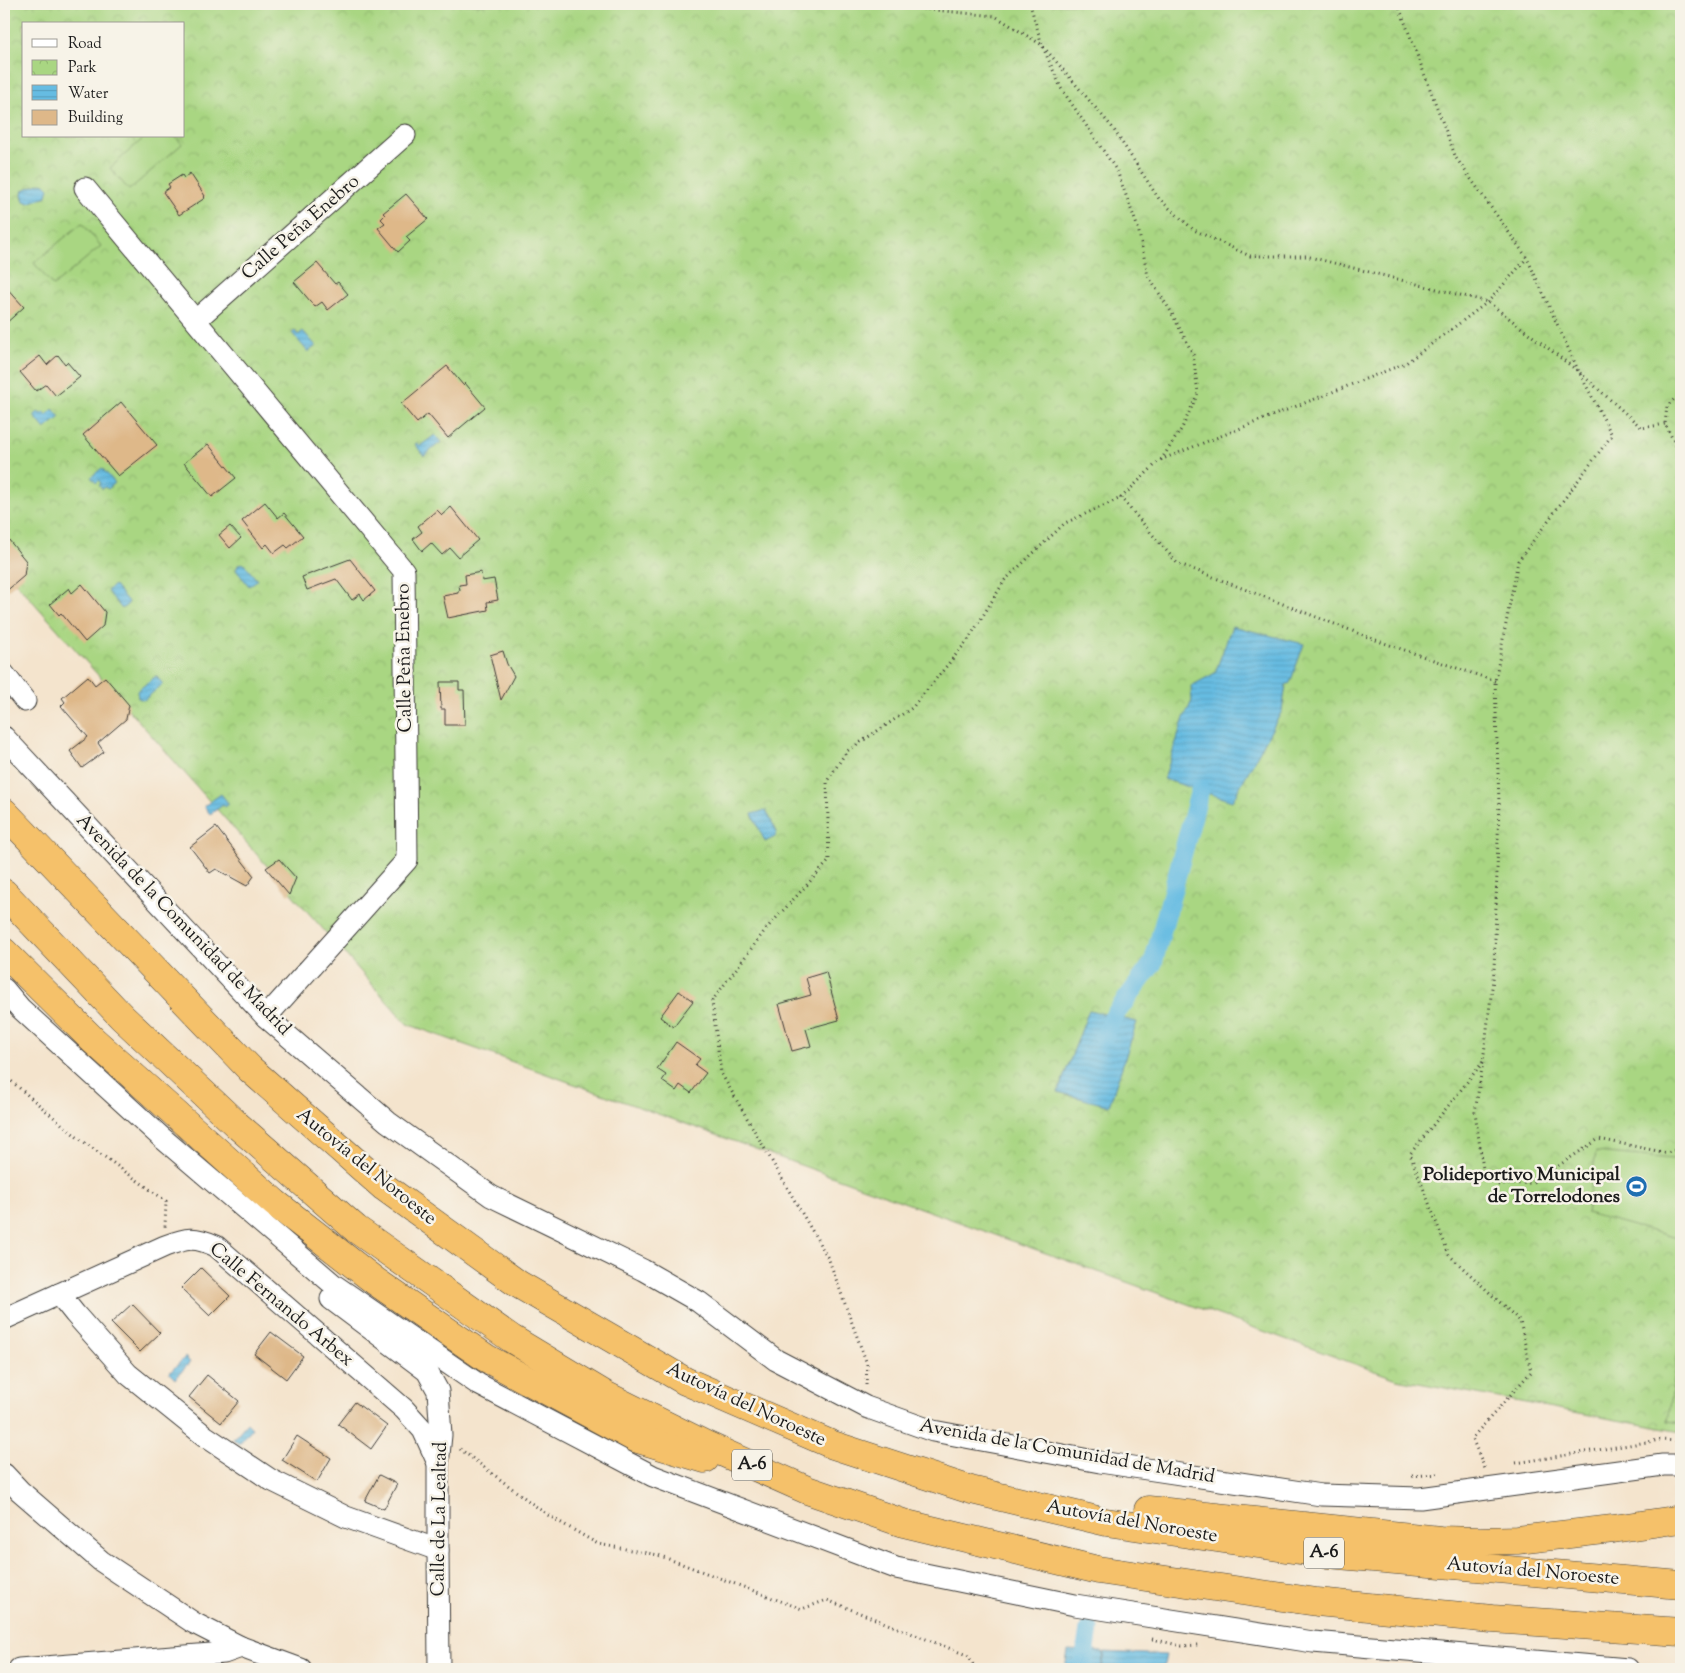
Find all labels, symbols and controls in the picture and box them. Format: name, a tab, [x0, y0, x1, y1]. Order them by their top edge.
legend	[22, 22, 185, 138]
text: Road	[68, 34, 102, 55]
text: Park	[68, 58, 97, 79]
text: Water	[68, 84, 109, 105]
text: Building	[68, 108, 123, 129]
street label: Calle Peña Enebro	[236, 169, 366, 287]
street label: Calle Peña Enebro	[390, 583, 420, 733]
street label: Avenida de la Comunidad de Madrid	[69, 808, 297, 1042]
street label: Autovía del Noroeste	[290, 1102, 442, 1232]
place label: Polideportivo Municipal de Torrelodones	[1423, 1162, 1621, 1211]
sports icon: Polideportivo Municipal de Torrelodones	[1624, 1174, 1648, 1198]
street label: Calle Fernando Arbex	[203, 1237, 359, 1373]
street label: Autovía del Noroeste	[662, 1356, 830, 1454]
street label: Avenida de la Comunidad de Madrid	[917, 1413, 1217, 1491]
street label: Calle de La Lealtad	[425, 1441, 455, 1597]
road number: A-6	[732, 1450, 772, 1480]
street label: Autovía del Noroeste	[1044, 1494, 1220, 1550]
road number: A-6	[1304, 1538, 1344, 1569]
street label: Autovía del Noroeste	[1445, 1551, 1621, 1593]

